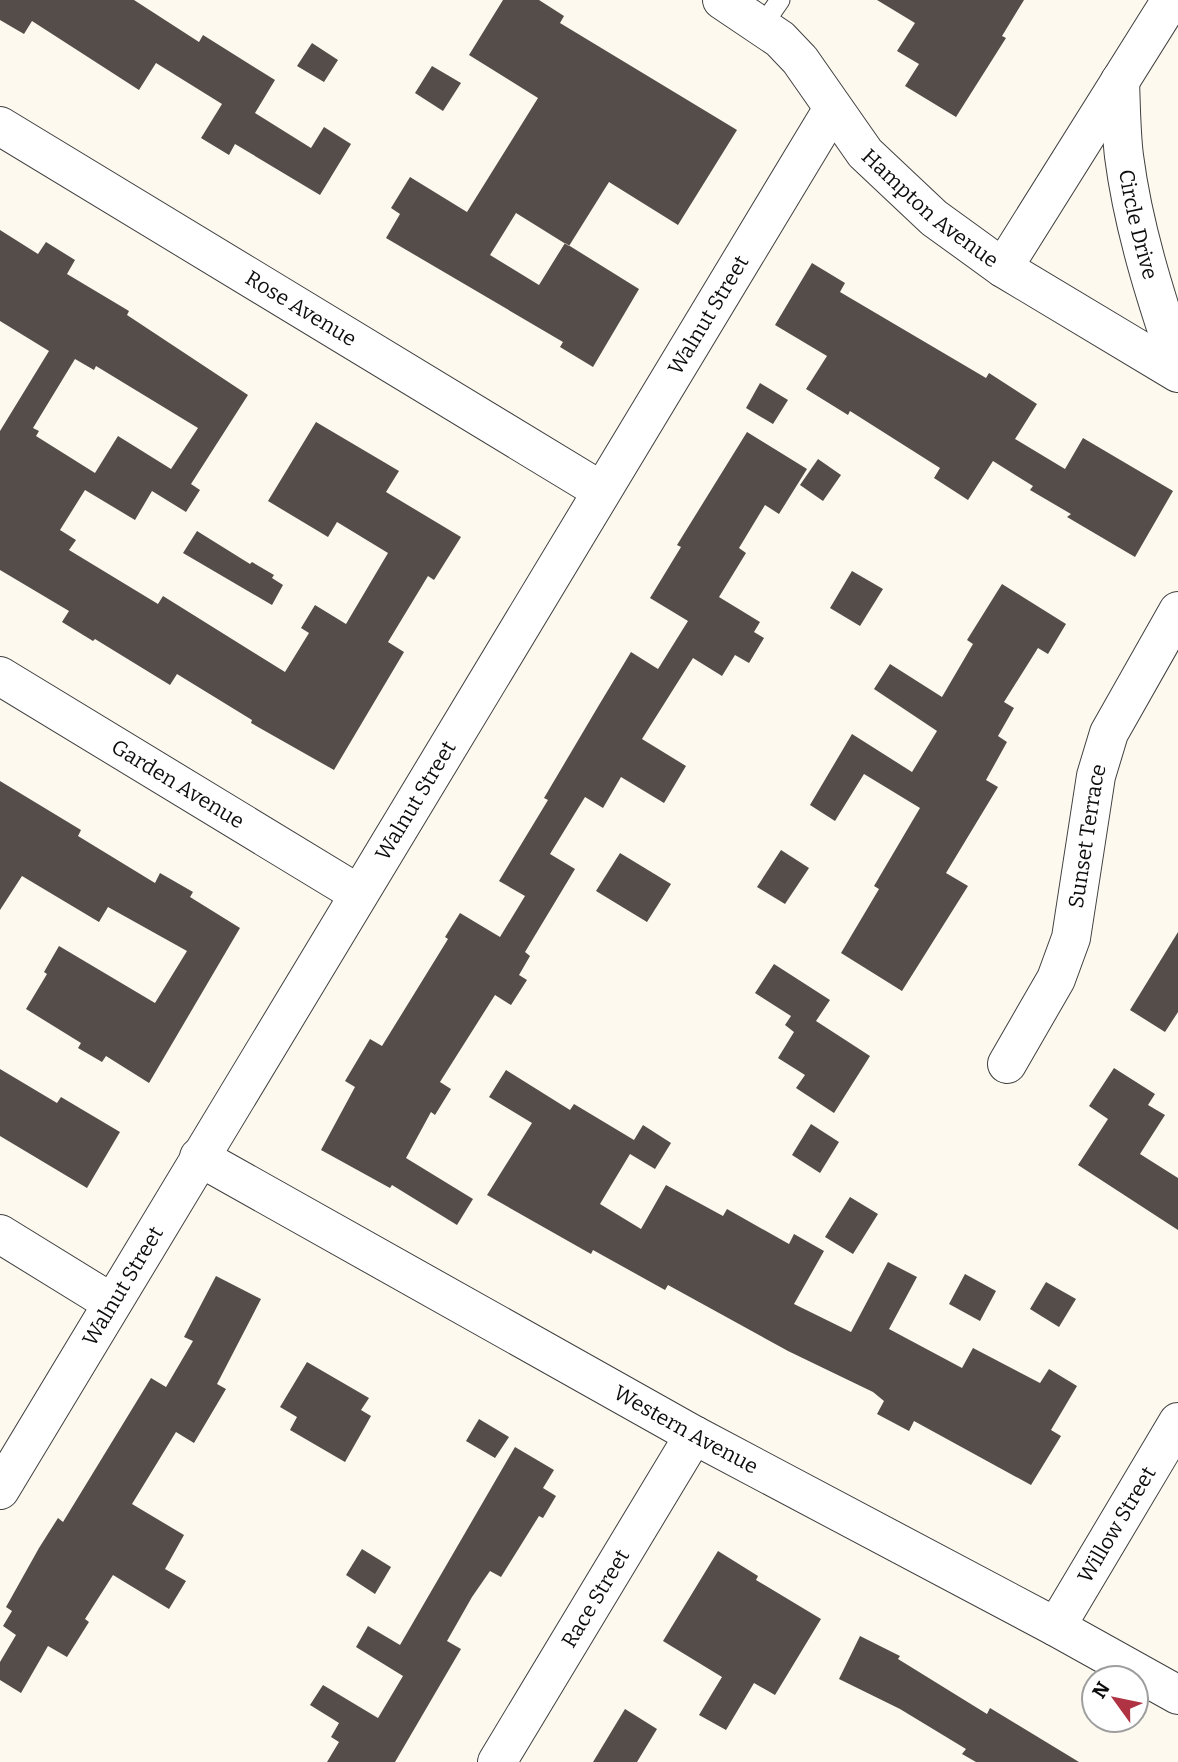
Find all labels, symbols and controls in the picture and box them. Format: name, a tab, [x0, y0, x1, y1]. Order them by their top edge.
street label: Hampton Avenue	[856, 144, 1004, 273]
street label: Circle Drive	[1113, 168, 1163, 282]
street label: Walnut Street	[662, 250, 755, 379]
street label: Rose Avenue	[241, 265, 361, 352]
street label: Garden Avenue	[107, 734, 249, 834]
street label: Walnut Street	[370, 736, 462, 865]
street label: Sunset Terrace	[1063, 761, 1112, 910]
street label: Walnut Street	[77, 1221, 169, 1351]
street label: Western Avenue	[609, 1380, 763, 1480]
street label: Willow Street	[1072, 1461, 1162, 1588]
street label: Race Street	[556, 1544, 635, 1652]
north arrow	[1080, 1664, 1150, 1734]
text: N	[1088, 1677, 1115, 1702]

